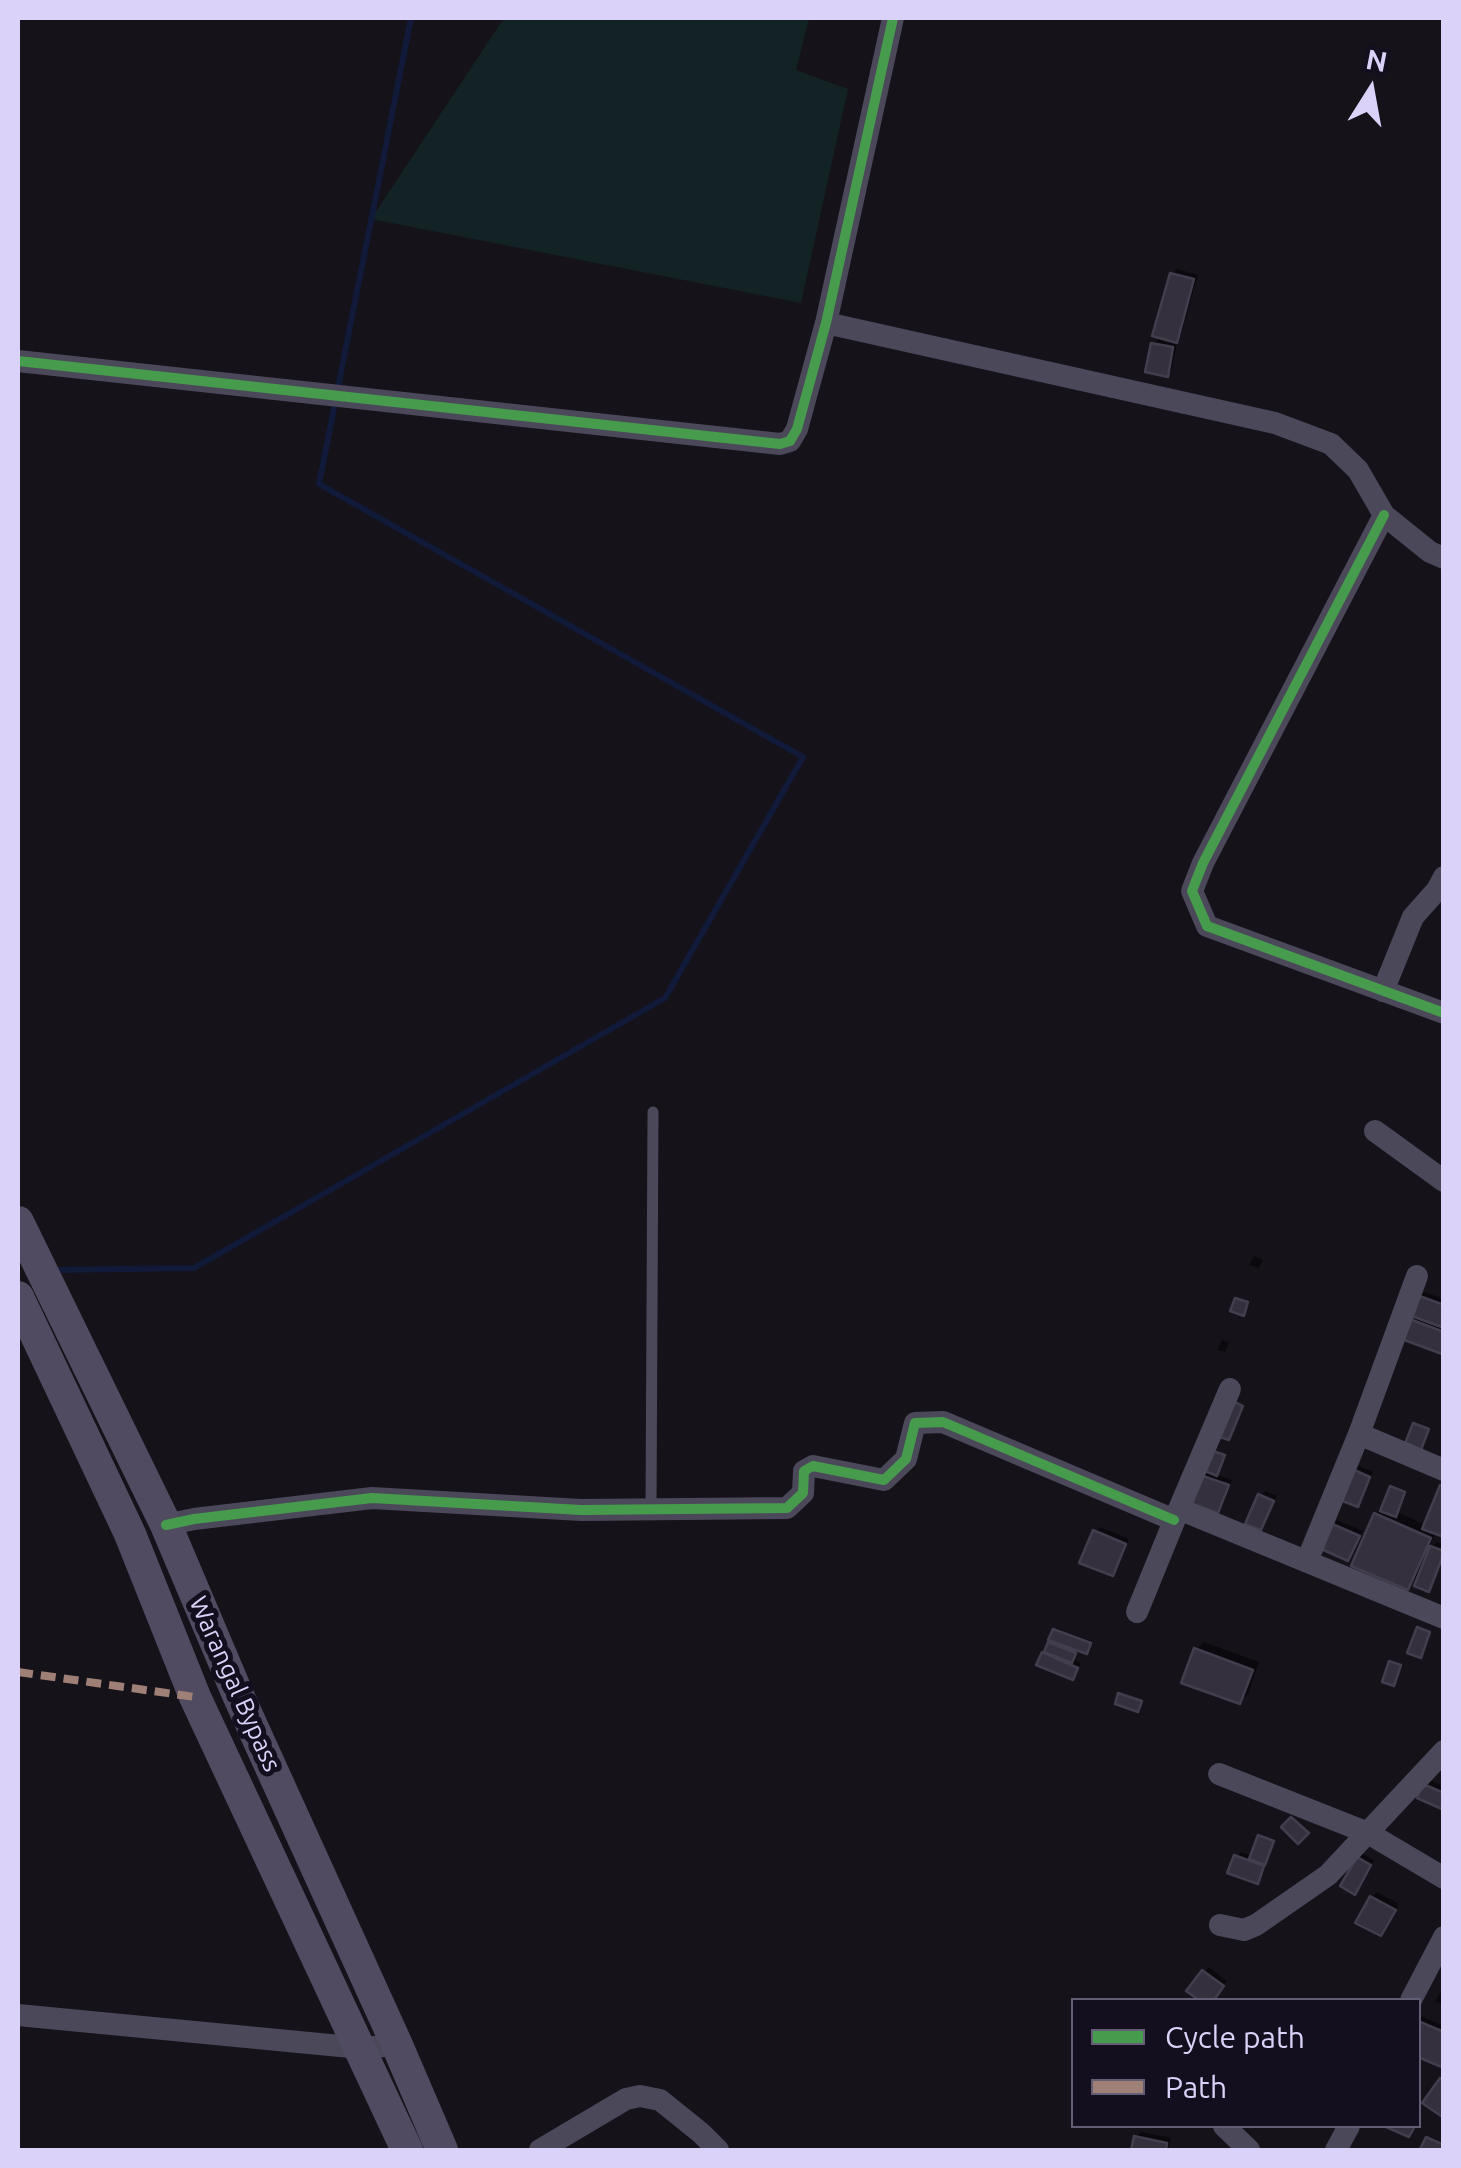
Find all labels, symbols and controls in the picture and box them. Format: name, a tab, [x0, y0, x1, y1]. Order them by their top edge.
north arrow	[1321, 40, 1421, 140]
text: N	[1364, 43, 1390, 77]
street label: Warangal Bypass	[183, 1592, 287, 1776]
legend	[1071, 1998, 1421, 2128]
text: Cycle path	[1165, 2020, 1305, 2054]
text: Path	[1165, 2070, 1227, 2104]

